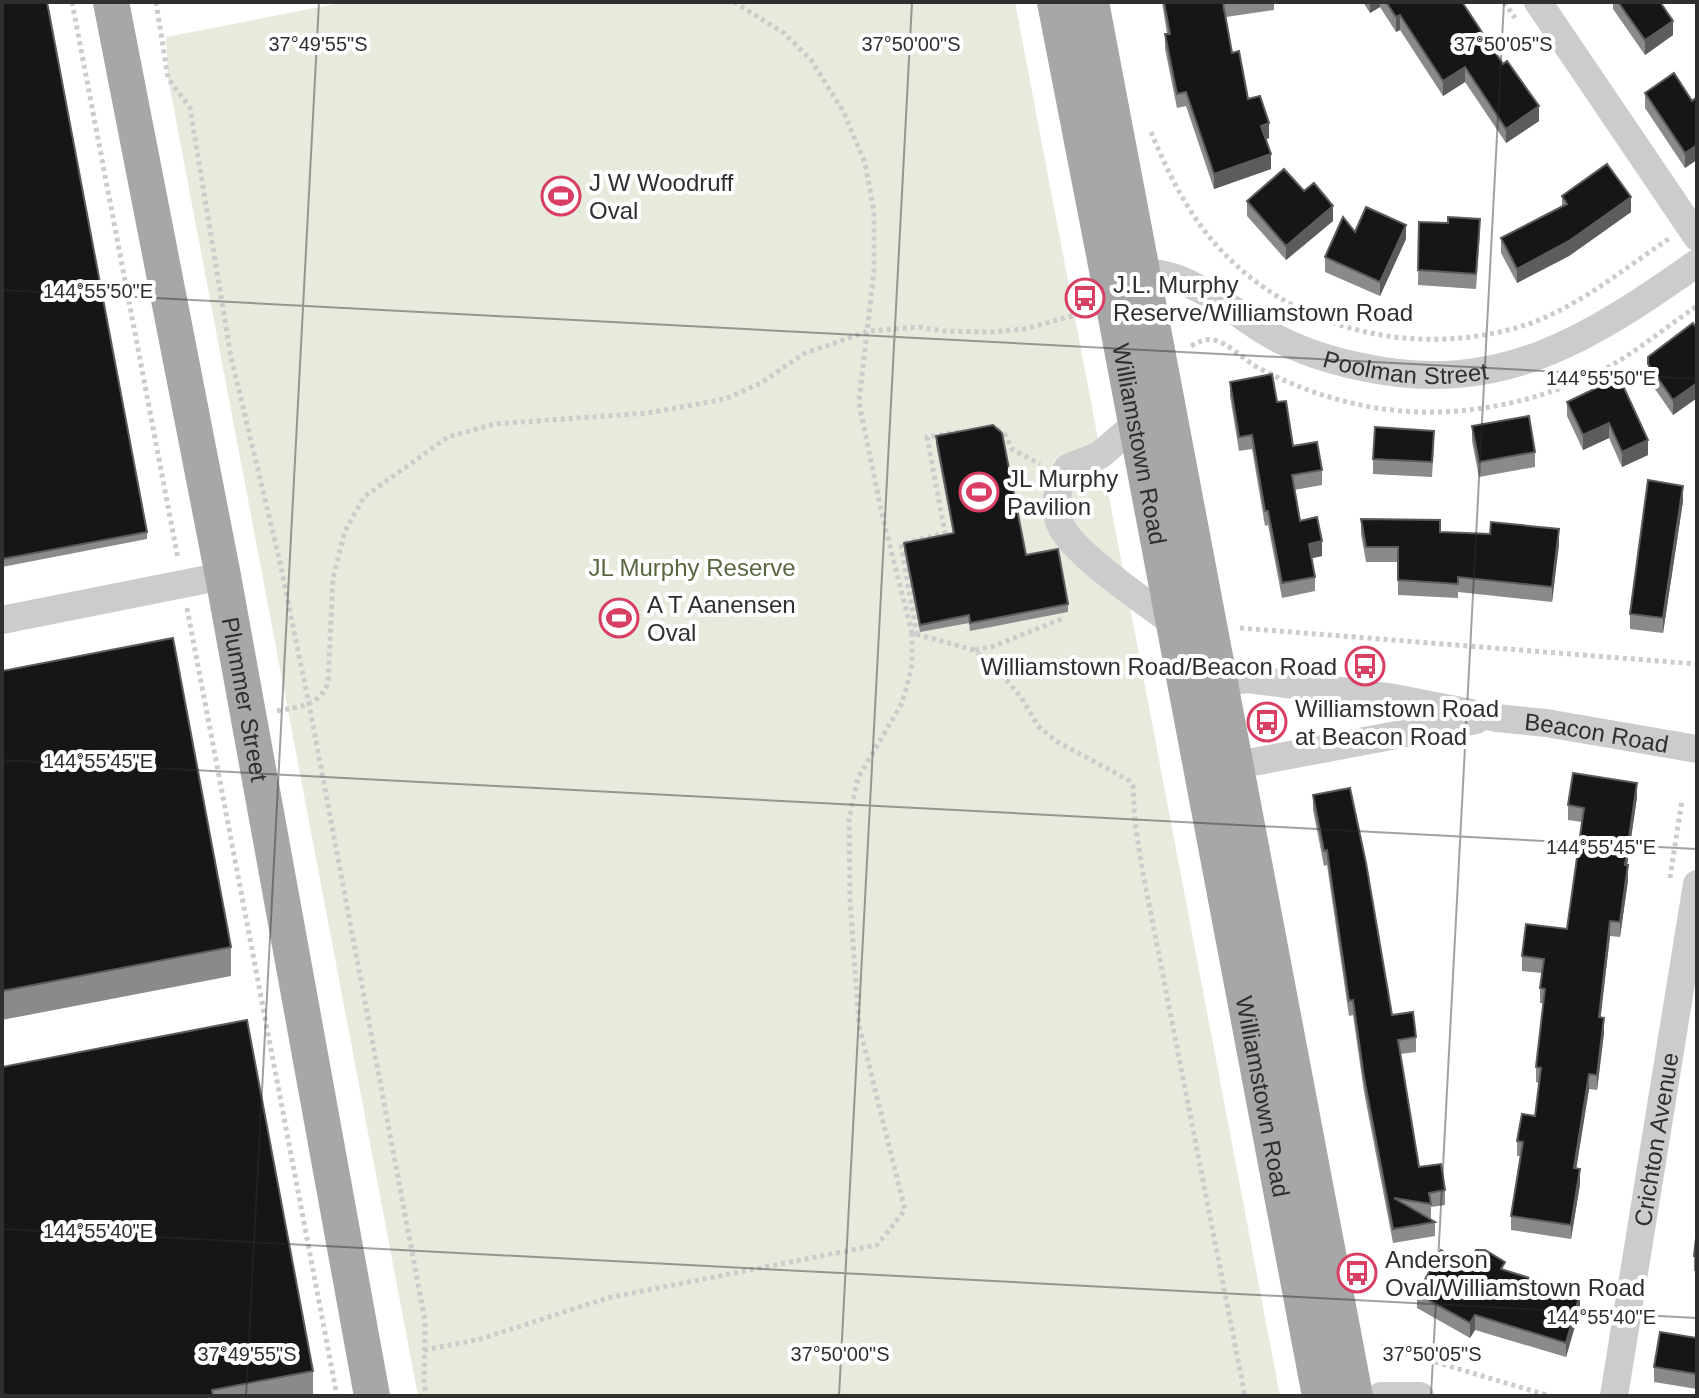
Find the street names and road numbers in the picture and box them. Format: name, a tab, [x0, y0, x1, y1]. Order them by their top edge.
street label: Williamstown Road	[1108, 341, 1172, 547]
street label: Poolman Street	[1320, 345, 1490, 389]
street label: Plummer Street	[217, 615, 274, 784]
street label: Beacon Road	[1523, 707, 1671, 757]
street label: Williamstown Road	[1231, 994, 1296, 1199]
street label: Crichton Avenue	[1628, 1050, 1683, 1228]

